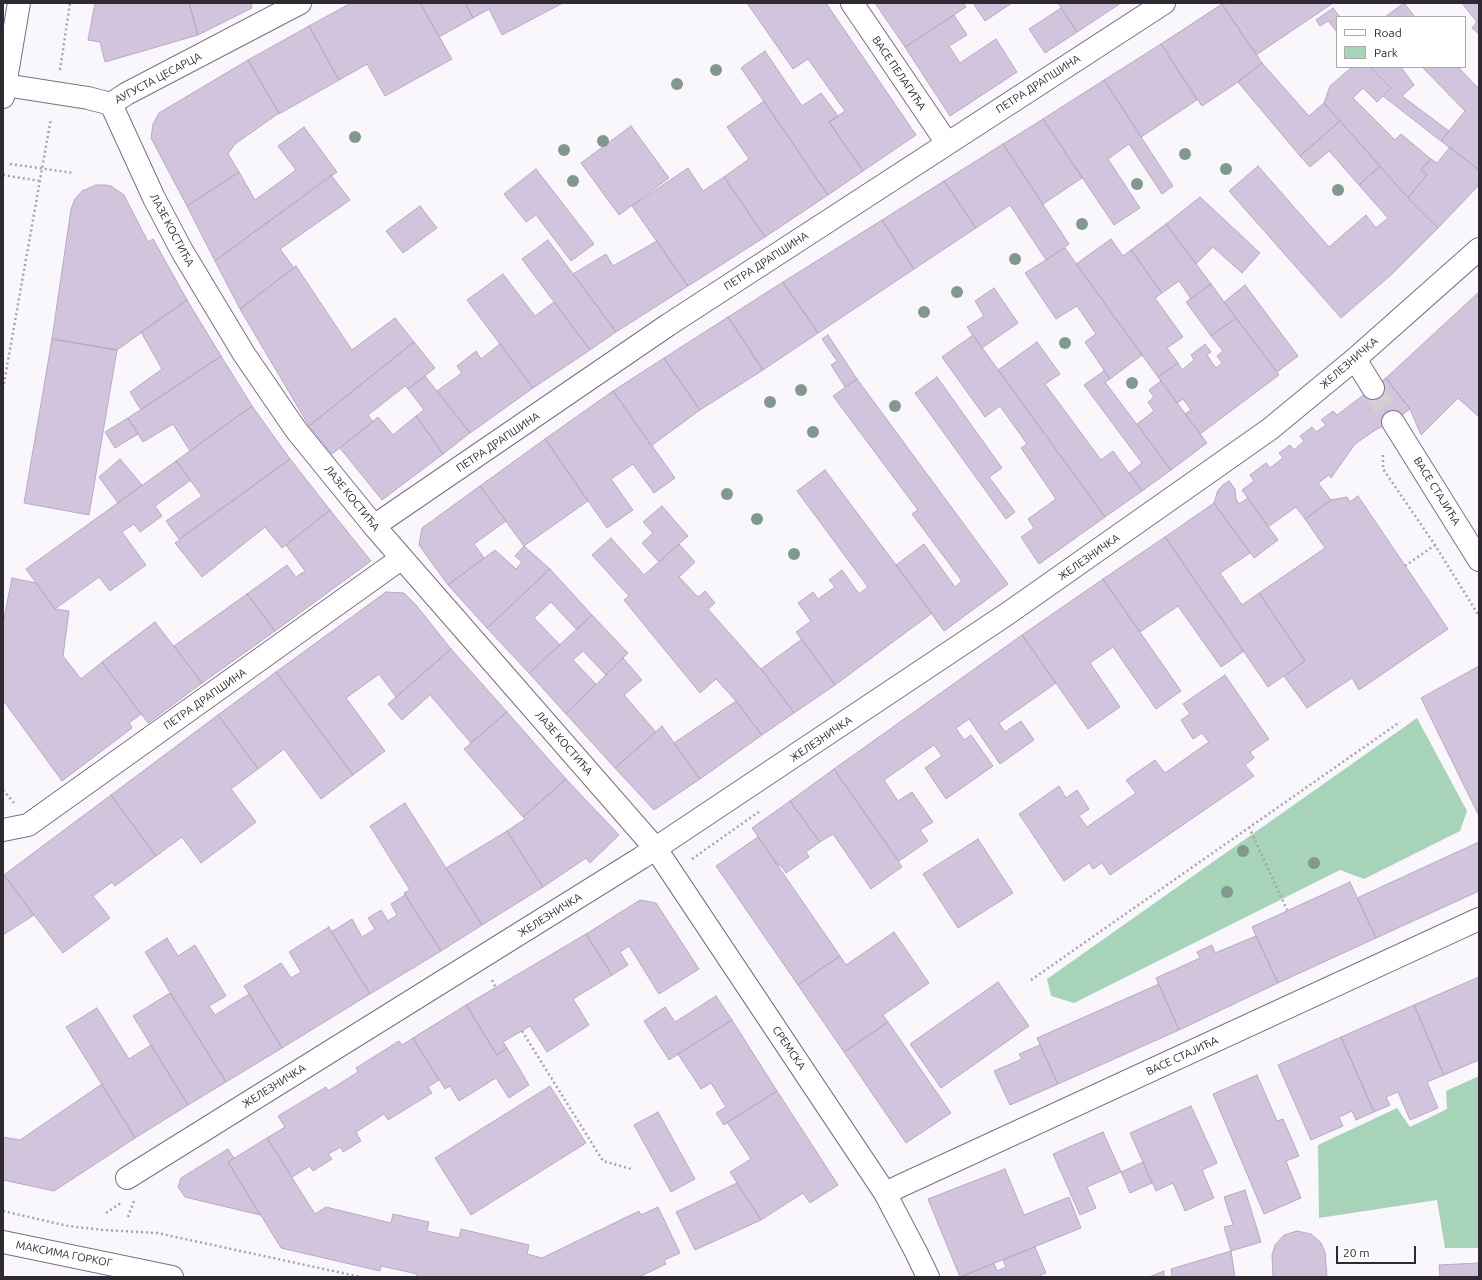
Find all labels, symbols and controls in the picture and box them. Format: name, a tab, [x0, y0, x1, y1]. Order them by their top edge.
legend	[1336, 16, 1466, 68]
text: Road	[1374, 26, 1402, 39]
street label: ВАСЕ ПЕЛАГИЋА	[869, 33, 929, 113]
text: Park	[1374, 46, 1398, 59]
street label: АУГУСТА ЦЕСАРЦА	[112, 50, 204, 106]
street label: ПЕТРА ДРАПШИНА	[993, 52, 1083, 116]
street label: ЛАЗЕ КОСТИЋА	[147, 191, 197, 269]
street label: ПЕТРА ДРАПШИНА	[721, 229, 811, 293]
street label: ЖЕЛЕЗНИЧКА	[1317, 334, 1381, 392]
street label: ПЕТРА ДРАПШИНА	[454, 409, 542, 475]
street label: ВАСЕ СТАЈИЋА	[1411, 454, 1463, 528]
street label: ЛАЗЕ КОСТИЋА	[321, 462, 383, 534]
street label: ЖЕЛЕЗНИЧКА	[1056, 531, 1122, 583]
street label: ПЕТРА ДРАПШИНА	[161, 666, 249, 732]
street label: ЛАЗЕ КОСТИЋА	[533, 708, 595, 778]
street label: ЖЕЛЕЗНИЧКА	[787, 713, 855, 765]
street label: ЖЕЛЕЗНИЧКА	[516, 890, 584, 940]
street label: СРЕМСКА	[770, 1024, 808, 1072]
street label: ВАСЕ СТАЈИЋА	[1144, 1034, 1220, 1078]
street label: ЖЕЛЕЗНИЧКА	[240, 1061, 308, 1111]
street label: МАКСИМА ГОРКОГ	[15, 1238, 113, 1270]
scale bar	[1338, 1238, 1418, 1264]
text: 20 m	[1343, 1246, 1370, 1259]

